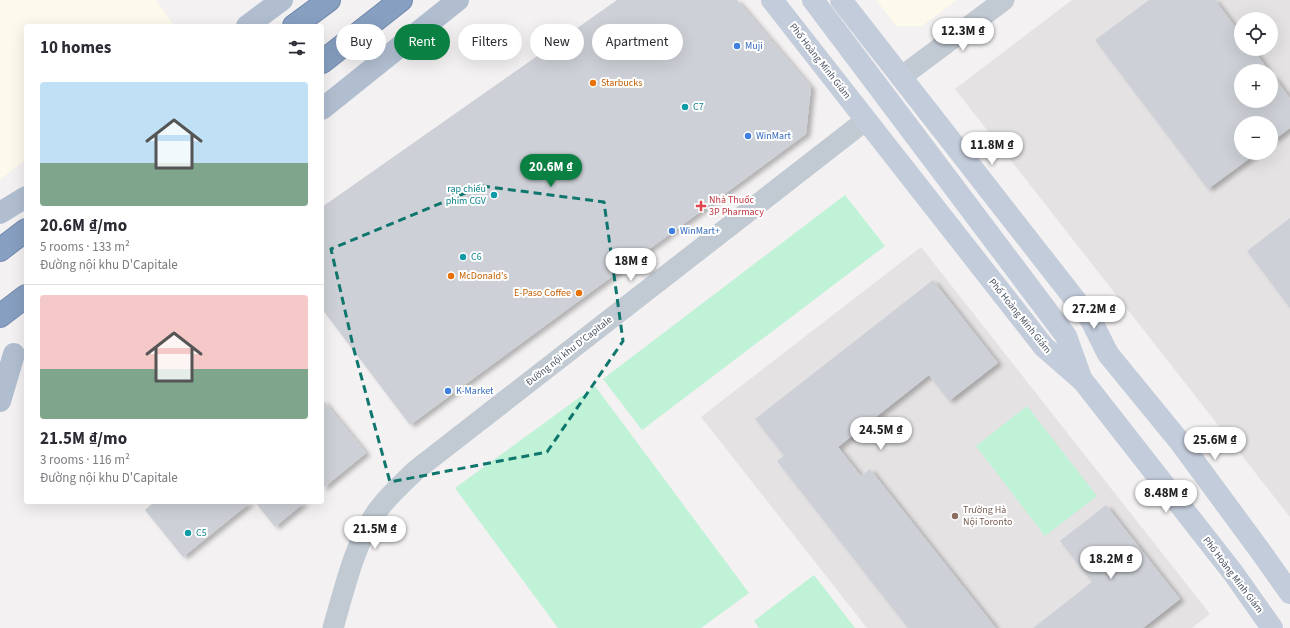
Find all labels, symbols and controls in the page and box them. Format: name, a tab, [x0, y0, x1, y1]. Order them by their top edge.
map controls	[1234, 12, 1278, 160]
button: locate	[1234, 12, 1278, 56]
pin: 12.3M ₫	[926, 18, 1000, 52]
street label: Phố Hoàng Minh Giám	[786, 20, 854, 102]
text: 12.3M ₫	[941, 22, 985, 40]
chip: Buy	[336, 24, 386, 60]
chip: Rent	[394, 24, 450, 60]
chip: Filters	[458, 24, 522, 60]
chip: New	[530, 24, 584, 60]
chip: Apartment	[592, 24, 683, 60]
text: 10 homes	[40, 36, 111, 60]
icon: filters	[286, 37, 308, 59]
place label: Muji	[745, 39, 763, 53]
marker: Muji	[732, 41, 742, 51]
button: +	[1234, 64, 1278, 108]
place label: Starbucks	[601, 76, 642, 90]
marker: Starbucks	[588, 78, 598, 88]
place label: C7	[693, 100, 704, 114]
marker: C7	[680, 102, 690, 112]
icon: home	[138, 108, 210, 180]
button: −	[1234, 116, 1278, 160]
place label: WinMart	[756, 129, 792, 143]
marker: WinMart	[743, 131, 753, 141]
pin: 11.8M ₫	[955, 132, 1029, 166]
text: 11.8M ₫	[970, 136, 1014, 154]
pin: 20.6M ₫	[514, 154, 588, 188]
text: 20.6M ₫	[529, 158, 573, 176]
place label: rạp chiếu phim CGV	[446, 182, 487, 208]
marker: rạp chiếu phim CGV	[489, 190, 499, 200]
place label: Nhà Thuốc 3P Pharmacy	[709, 193, 764, 219]
marker: Nhà Thuốc 3P Pharmacy	[696, 201, 706, 211]
text: 20.6M ₫/mo	[40, 214, 127, 238]
place label: WinMart+	[680, 224, 720, 238]
marker: WinMart+	[667, 226, 677, 236]
text: 5 rooms · 133 m²	[40, 238, 130, 256]
pin: 18M ₫	[603, 248, 659, 282]
place label: C6	[471, 250, 482, 264]
marker: C6	[458, 252, 468, 262]
text: 18M ₫	[614, 252, 648, 270]
text: Đường nội khu D'Capitale	[40, 256, 178, 274]
place label: McDonald's	[459, 269, 508, 283]
marker: McDonald's	[446, 271, 456, 281]
street label: Phố Hoàng Minh Giám	[985, 276, 1055, 356]
place label: E-Paso Coffee	[514, 286, 571, 300]
marker: E-Paso Coffee	[574, 288, 584, 298]
pin: 27.2M ₫	[1057, 296, 1131, 330]
text: 27.2M ₫	[1072, 300, 1116, 318]
street label: Đường nội khu D'Capitale	[523, 313, 615, 389]
icon: home	[138, 321, 210, 393]
place label: K-Market	[456, 384, 494, 398]
marker: K-Market	[443, 386, 453, 396]
pin: 24.5M ₫	[844, 417, 918, 451]
text: 24.5M ₫	[859, 421, 903, 439]
text: 21.5M ₫/mo	[40, 427, 127, 451]
pin: 25.6M ₫	[1178, 427, 1252, 461]
text: 25.6M ₫	[1193, 431, 1237, 449]
text: 3 rooms · 116 m²	[40, 451, 130, 469]
text: Đường nội khu D'Capitale	[40, 469, 178, 487]
pin: 8.48M ₫	[1129, 480, 1203, 514]
text: 8.48M ₫	[1144, 484, 1188, 502]
place label: Trường Hà Nội Toronto	[963, 503, 1012, 529]
marker: Trường Hà Nội Toronto	[950, 511, 960, 521]
pin: 21.5M ₫	[338, 516, 412, 550]
text: 21.5M ₫	[353, 520, 397, 538]
place label: C5	[196, 526, 207, 540]
marker: C5	[183, 528, 193, 538]
street label: Phố Hoàng Minh Giám	[1200, 534, 1266, 616]
pin: 18.2M ₫	[1074, 546, 1148, 580]
text: 18.2M ₫	[1089, 550, 1133, 568]

